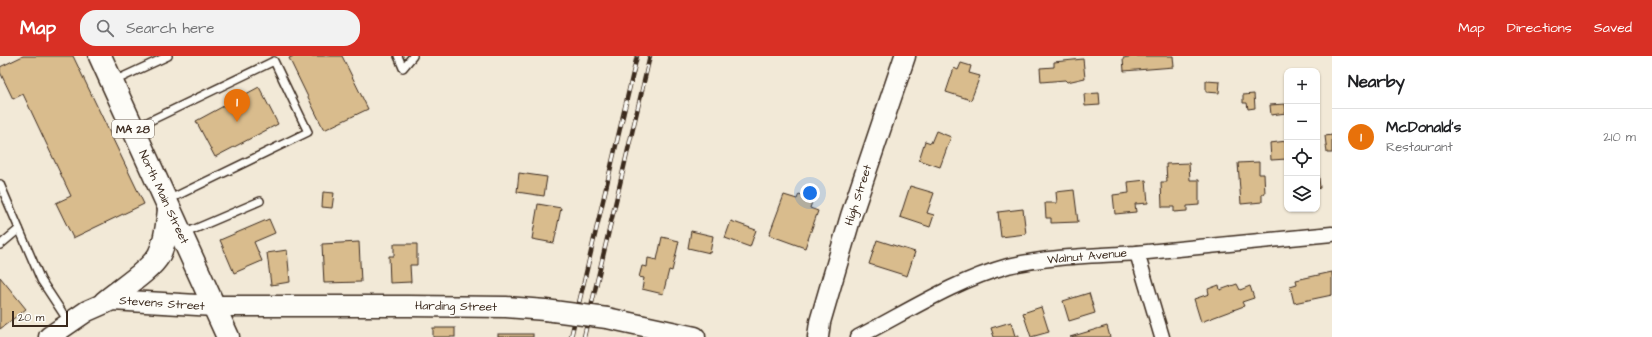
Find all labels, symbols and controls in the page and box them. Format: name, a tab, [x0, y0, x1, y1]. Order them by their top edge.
search box	[80, 10, 360, 46]
text: Map	[20, 15, 56, 42]
icon: search	[94, 17, 116, 39]
text: Search here	[126, 18, 215, 39]
text: Map	[1458, 18, 1485, 38]
text: Directions	[1507, 18, 1572, 38]
text: Saved	[1594, 18, 1632, 38]
map controls	[1284, 68, 1320, 212]
button: +	[1284, 68, 1320, 104]
text: Nearby	[1348, 70, 1405, 94]
pin: 1	[224, 89, 250, 122]
button: −	[1284, 104, 1320, 140]
text: McDonald's	[1386, 117, 1461, 138]
road number: MA 28	[112, 120, 154, 138]
text: 1	[1360, 128, 1362, 146]
text: 210 m	[1603, 128, 1636, 146]
text: Restaurant	[1386, 138, 1453, 156]
button: locate	[1284, 140, 1320, 176]
street label: North Main Street	[134, 147, 193, 247]
street label: High Street	[841, 162, 877, 228]
button: layers	[1284, 176, 1320, 212]
your location	[800, 183, 820, 203]
street label: Walnut Avenue	[1046, 244, 1128, 268]
street label: Stevens Street	[119, 292, 205, 315]
street label: Harding Street	[415, 297, 497, 317]
scale bar	[12, 309, 68, 328]
text: 20 m	[18, 310, 44, 325]

